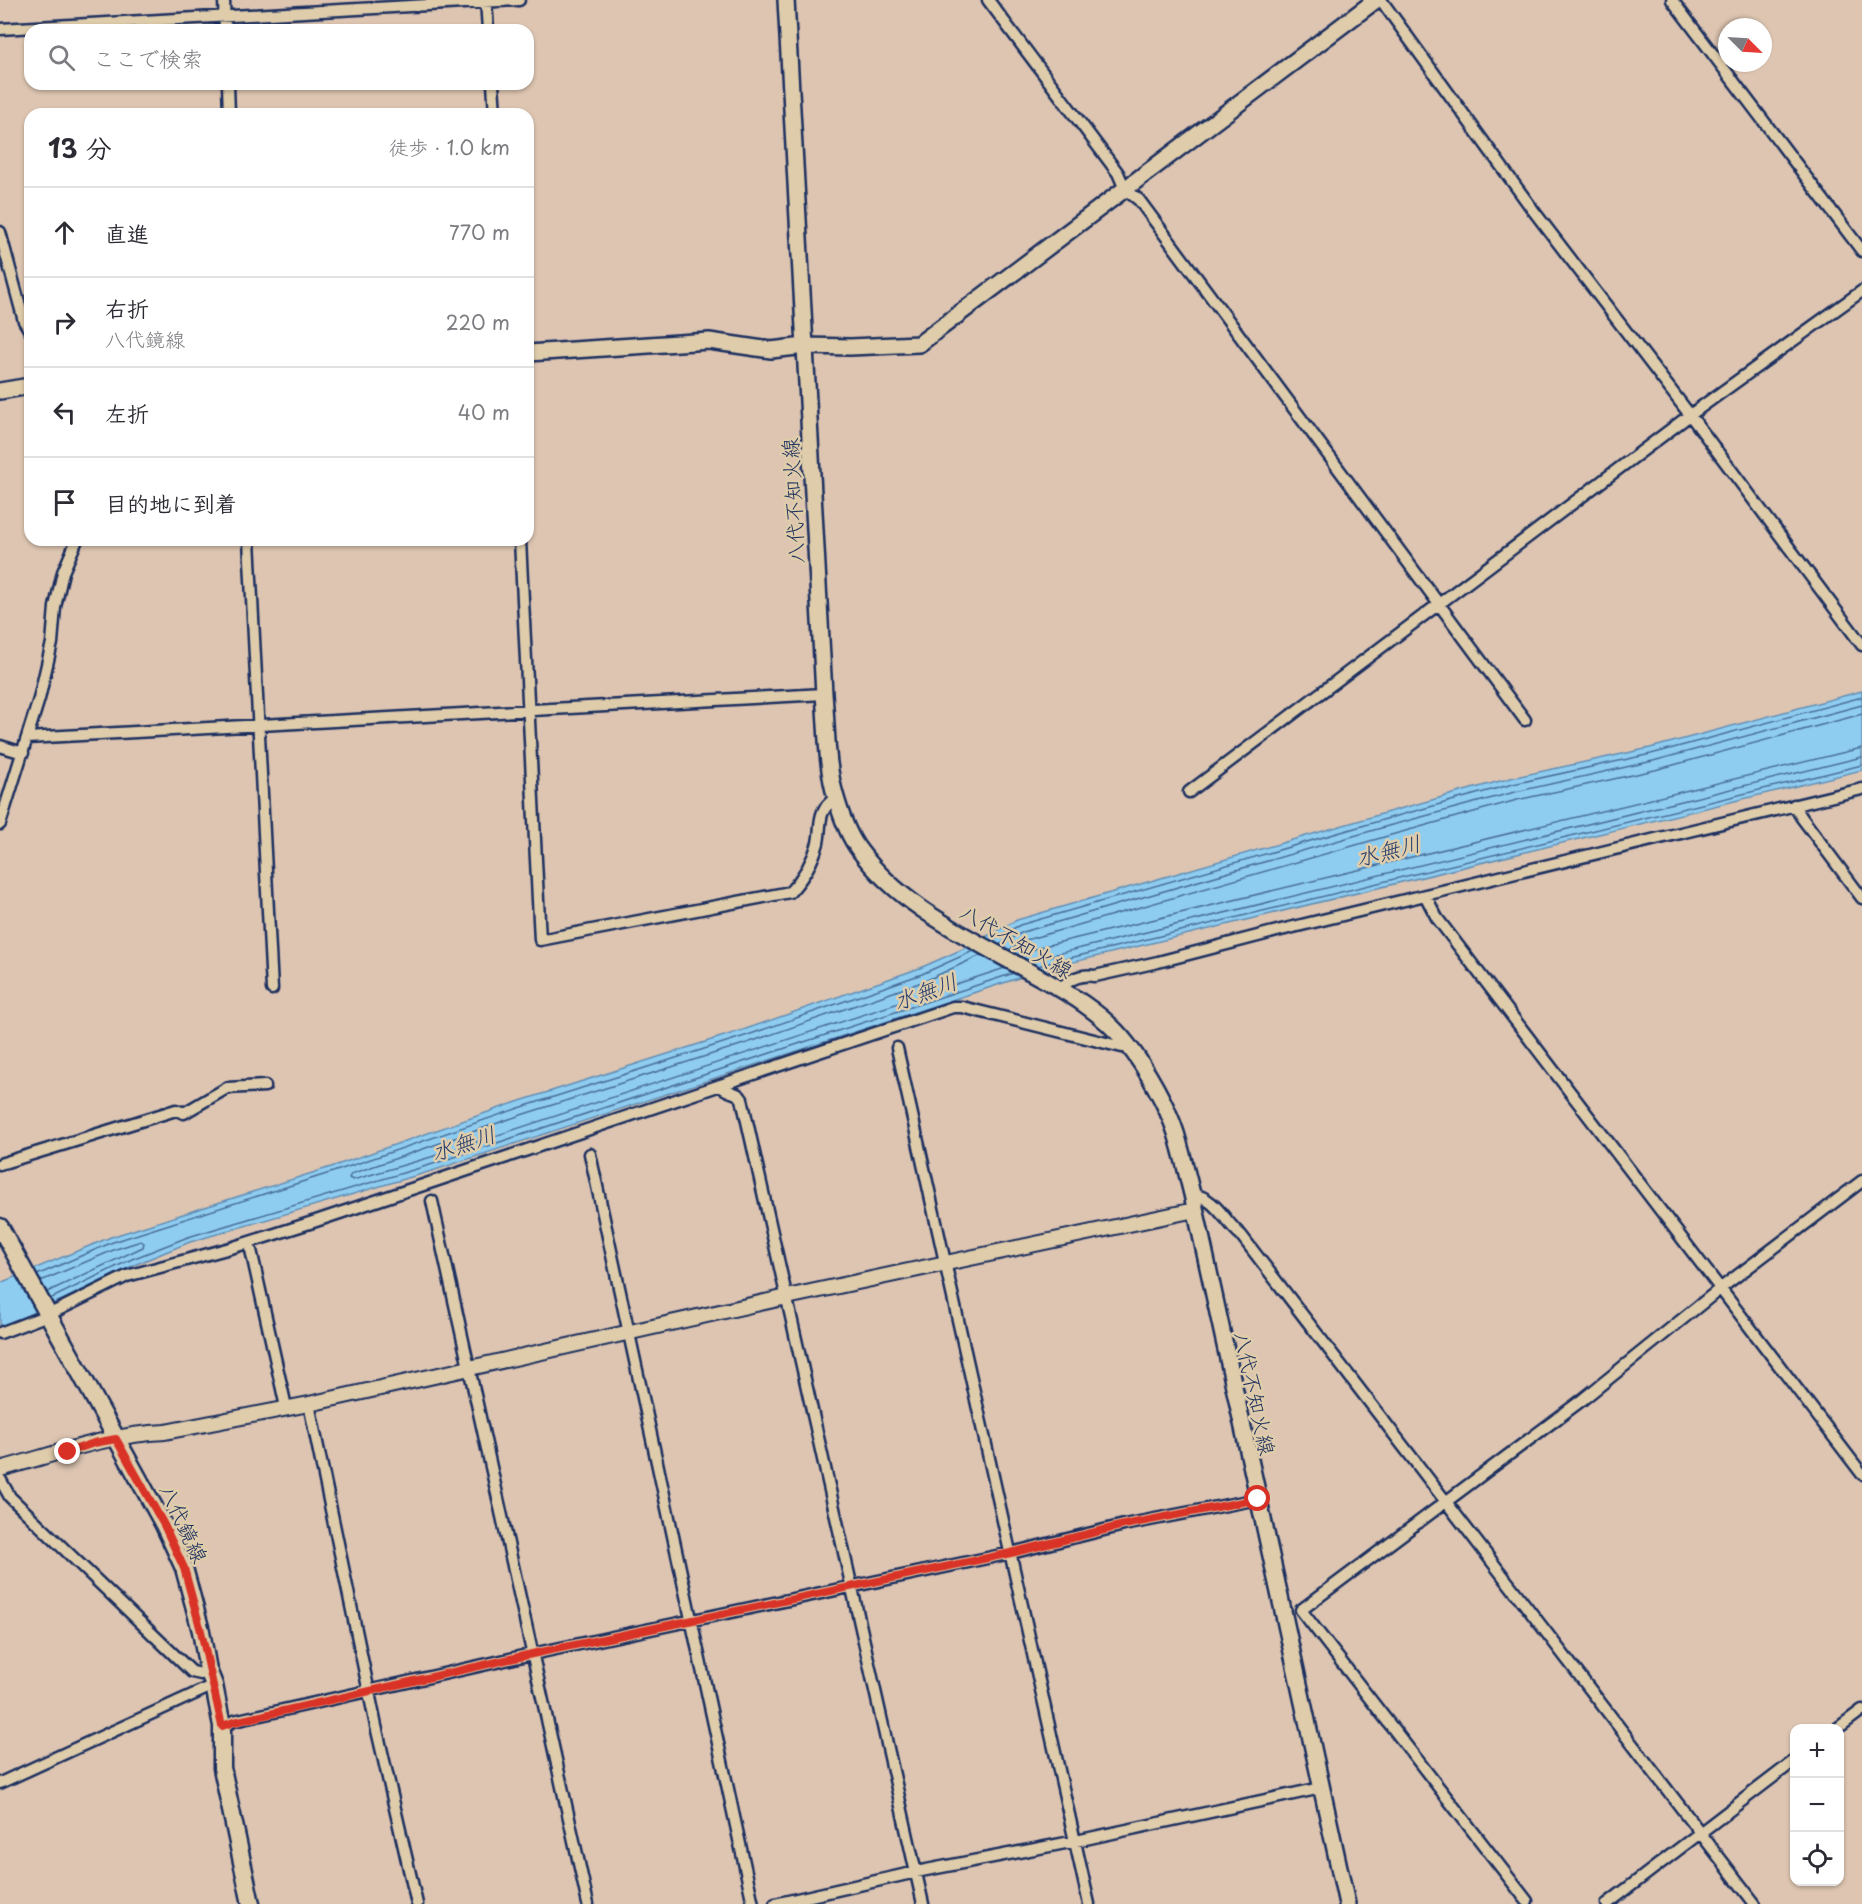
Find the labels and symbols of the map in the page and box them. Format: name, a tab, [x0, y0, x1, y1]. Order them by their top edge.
north arrow	[1718, 18, 1772, 72]
street label: 八代不知火線	[773, 437, 811, 565]
water label: 水無川	[1352, 825, 1424, 873]
street label: 八代不知火線	[954, 895, 1080, 985]
water label: 水無川	[888, 963, 962, 1017]
water label: 水無川	[427, 1116, 499, 1168]
street label: 八代不知火線	[1227, 1328, 1285, 1458]
route end	[54, 1438, 80, 1464]
street label: 八代鏡線	[153, 1478, 217, 1568]
route start	[1244, 1485, 1270, 1511]

